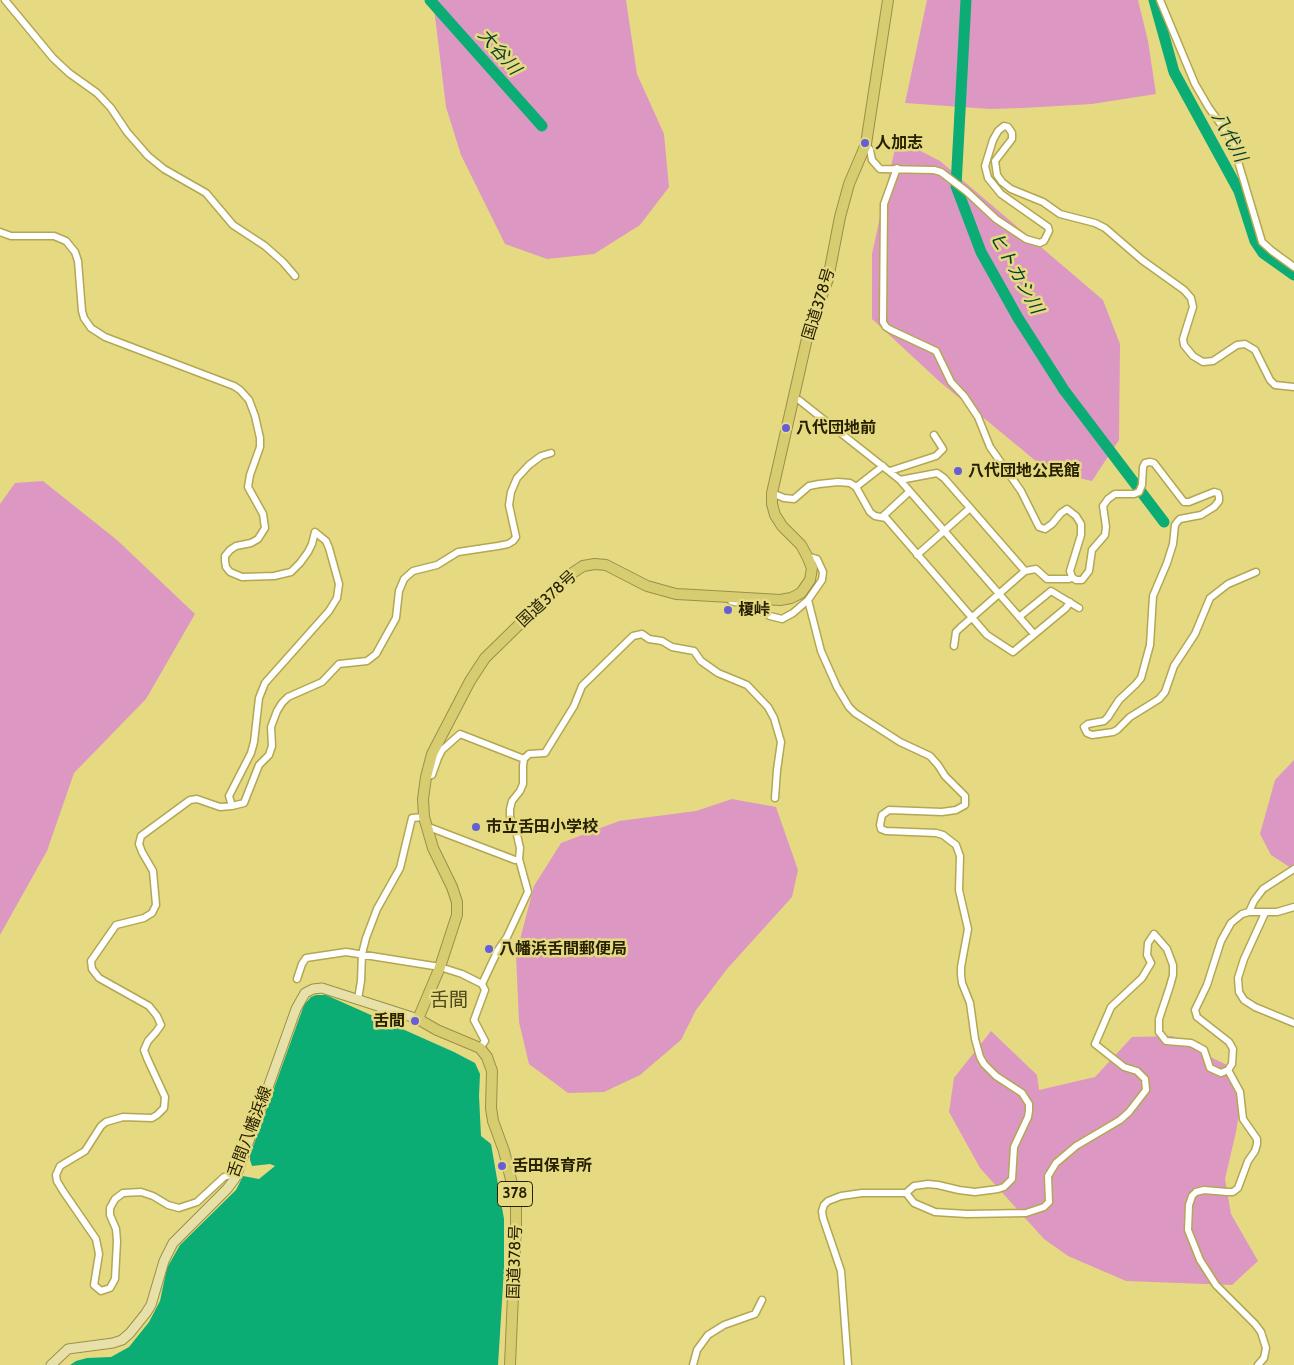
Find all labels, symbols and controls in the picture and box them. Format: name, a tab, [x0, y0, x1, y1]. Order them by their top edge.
water label: 大谷川	[473, 25, 525, 79]
water label: 八代川	[1207, 108, 1251, 166]
place label: 人加志	[875, 133, 923, 153]
marker: 人加志	[859, 137, 871, 149]
water label: ヒトカシ川	[985, 228, 1047, 318]
street label: 国道378号	[799, 266, 839, 342]
place label: 八代団地前	[796, 418, 876, 438]
marker: 八代団地前	[780, 422, 792, 434]
place label: 八代団地公民館	[968, 461, 1080, 481]
marker: 八代団地公民館	[952, 465, 964, 477]
street label: 国道378号	[513, 567, 581, 631]
place label: 榎峠	[738, 600, 770, 620]
marker: 榎峠	[722, 604, 734, 616]
place label: 市立舌田小学校	[486, 817, 598, 837]
marker: 市立舌田小学校	[470, 821, 482, 833]
place label: 八幡浜舌間郵便局	[499, 939, 627, 959]
marker: 八幡浜舌間郵便局	[483, 943, 495, 955]
district label: 舌間	[430, 989, 468, 1011]
place label: 舌間	[373, 1011, 405, 1031]
marker: 舌間	[409, 1015, 421, 1027]
street label: 舌間八幡浜線	[224, 1084, 276, 1180]
place label: 舌田保育所	[512, 1156, 592, 1176]
marker: 舌田保育所	[496, 1160, 508, 1172]
road number: 378	[498, 1182, 532, 1206]
street label: 国道378号	[504, 1224, 526, 1300]

